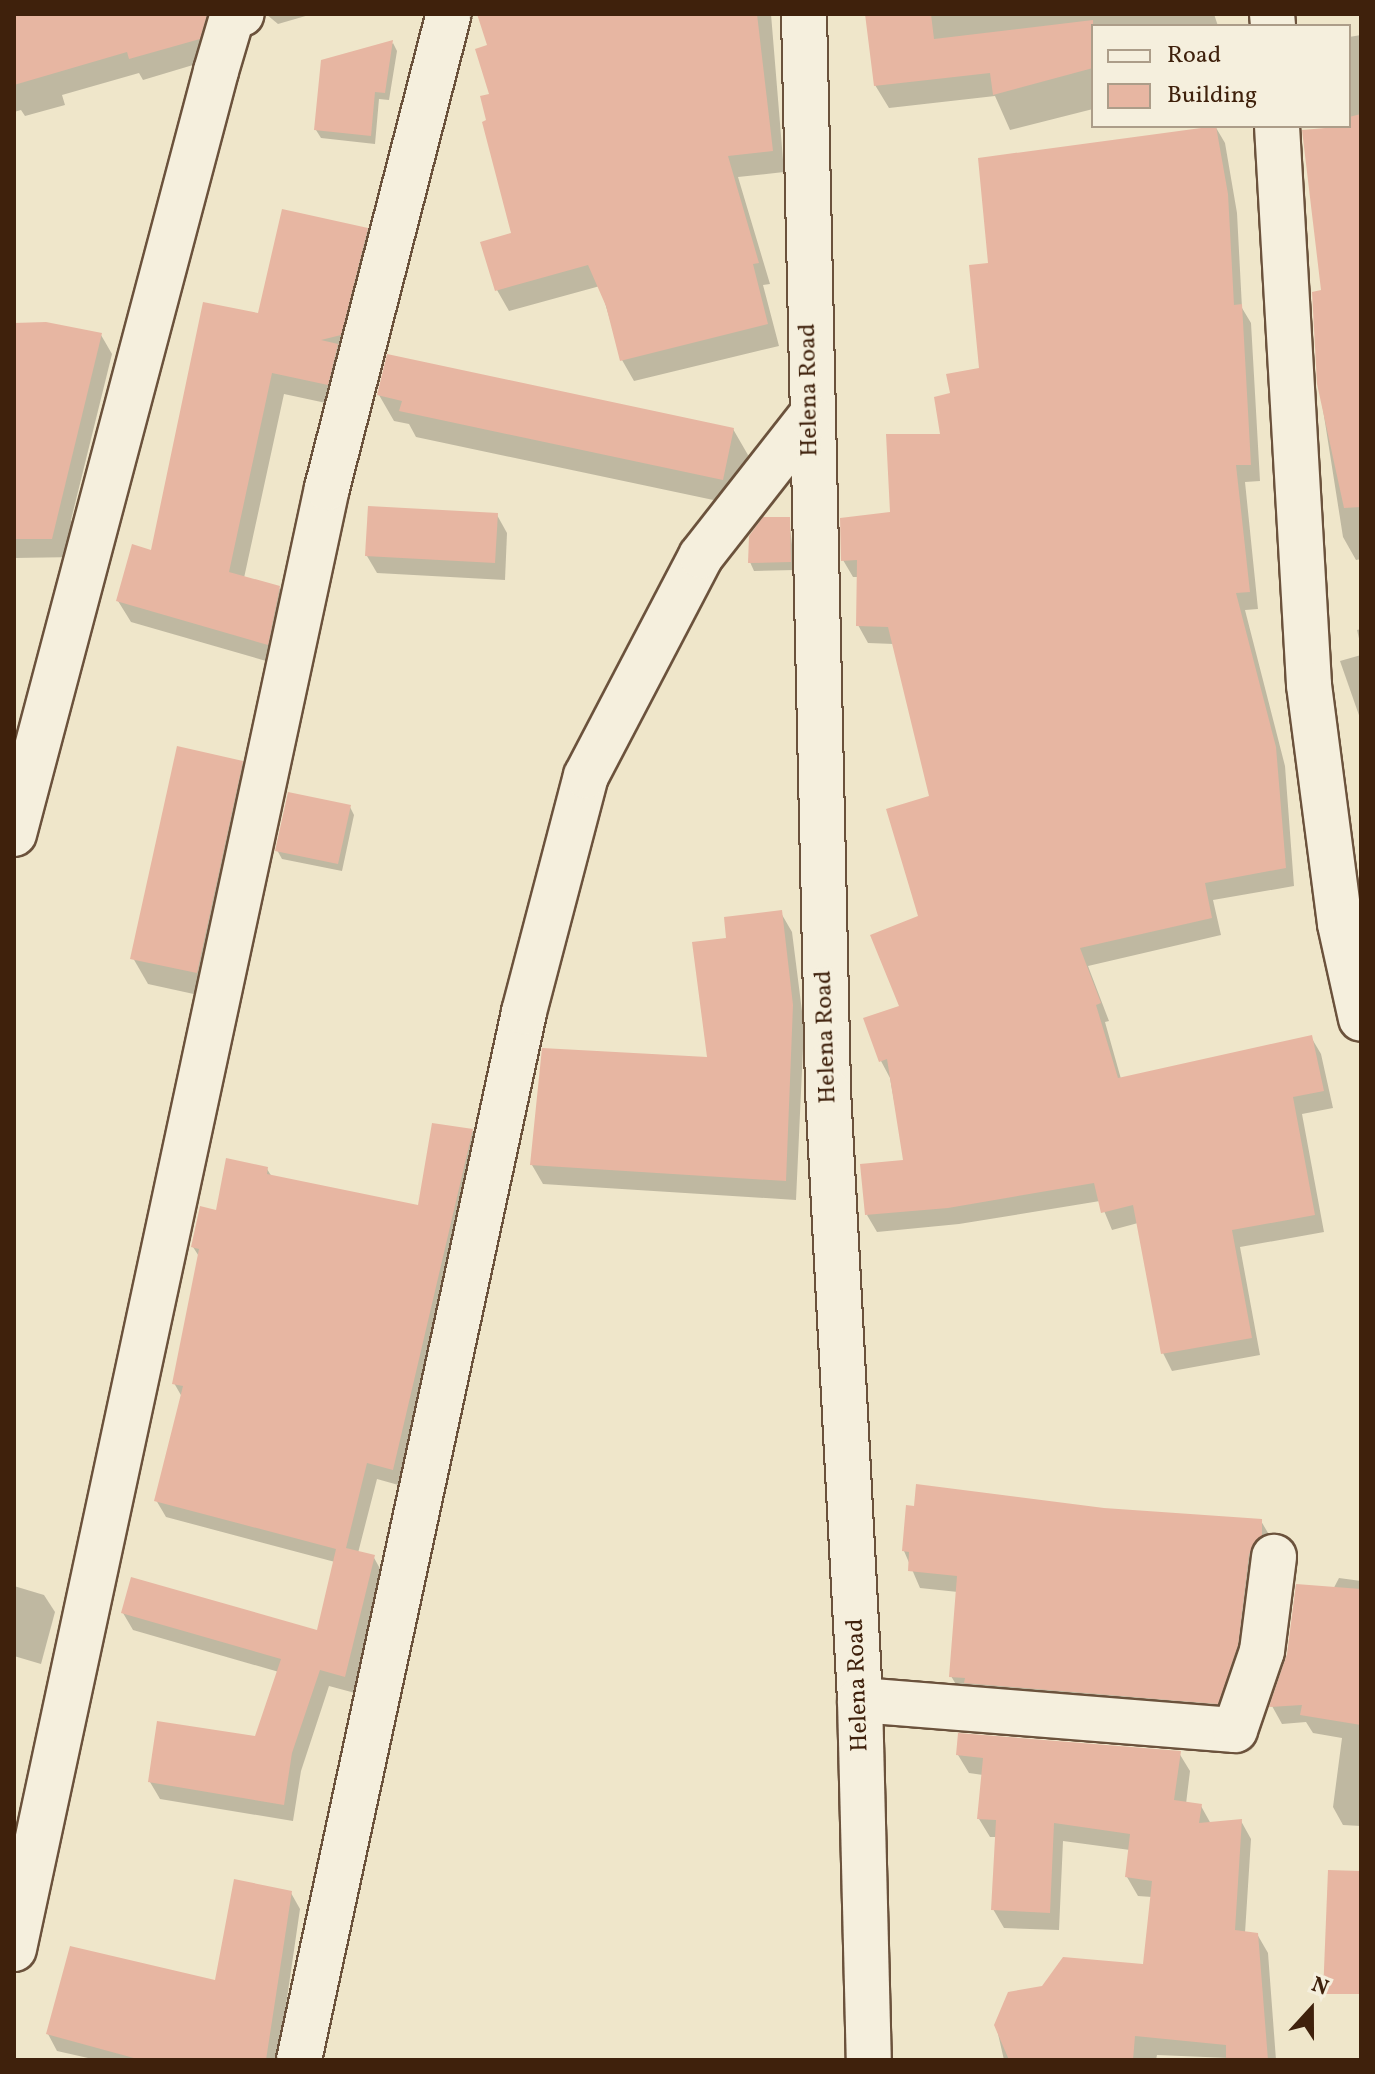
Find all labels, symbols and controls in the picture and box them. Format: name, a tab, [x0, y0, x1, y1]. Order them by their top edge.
legend	[1091, 24, 1351, 128]
text: Road	[1167, 39, 1221, 73]
text: Building	[1167, 79, 1257, 113]
street label: Helena Road	[794, 323, 826, 457]
street label: Helena Road	[810, 970, 844, 1104]
street label: Helena Road	[842, 1618, 876, 1752]
north arrow	[1271, 1970, 1351, 2050]
text: N	[1307, 1970, 1333, 2004]

